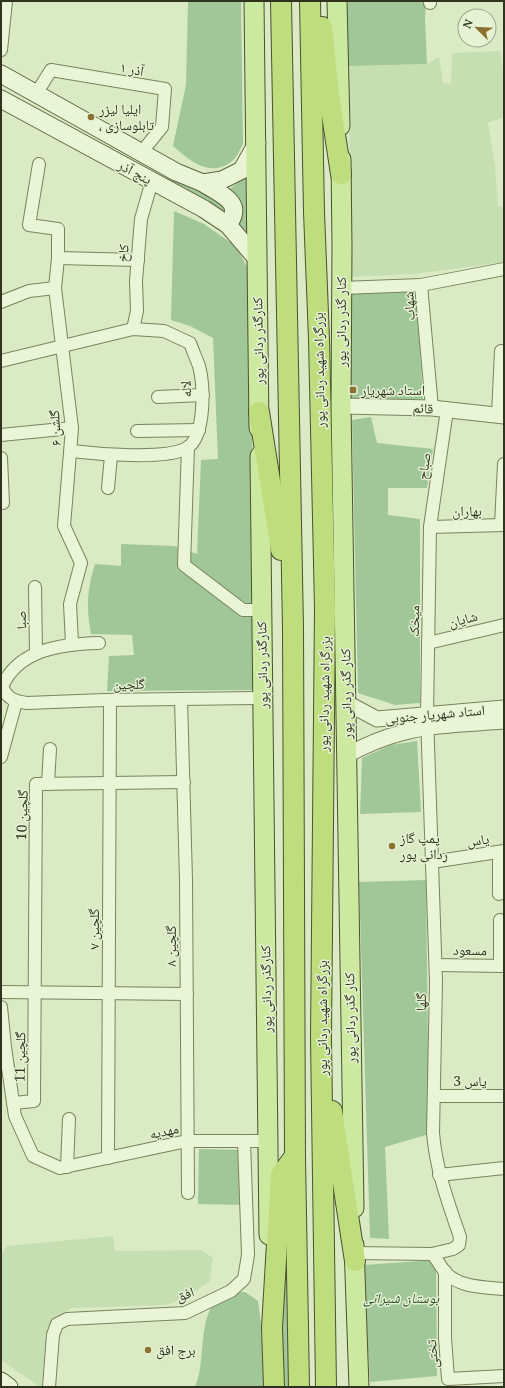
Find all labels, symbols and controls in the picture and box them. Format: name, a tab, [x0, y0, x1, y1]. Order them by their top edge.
north arrow	[457, 8, 497, 48]
text: N	[459, 16, 480, 32]
street label: آذر ۱	[118, 57, 146, 85]
place label: ایلیا لیزر ، تابلوسازی	[98, 99, 154, 139]
marker: ایلیا لیزر ، تابلوسازی	[86, 112, 96, 122]
street label: پنج آذر	[112, 154, 156, 193]
street label: کاخ	[112, 243, 138, 263]
street label: کنار گذر ردانی پور	[331, 276, 355, 368]
street label: شهاب	[398, 291, 424, 321]
street label: کنارگذر ردانی پور	[247, 297, 273, 386]
street label: بزرگراه شهید ردانی پور	[308, 312, 334, 429]
street label: لاله	[175, 380, 201, 398]
place label: استاد شهریار	[360, 380, 425, 404]
marker: استاد شهریار	[348, 385, 358, 395]
street label: قائم	[412, 397, 434, 423]
street label: گلشن ۶	[44, 409, 70, 447]
street label: صباح	[412, 451, 440, 482]
street label: بهاران	[452, 501, 482, 525]
street label: میخک	[404, 605, 428, 637]
street label: شایان	[446, 606, 481, 636]
street label: صبا	[11, 610, 35, 629]
street label: کنارگذر ردانی پور	[251, 621, 277, 710]
street label: بزرگراه شهید ردانی پور	[313, 636, 339, 753]
street label: کنار گذر ردانی پور	[335, 648, 361, 741]
street label: گلچین	[113, 674, 145, 698]
street label: استاد شهریار جنوبی	[384, 700, 486, 732]
street label: گلچین 10	[11, 789, 37, 841]
place label: پمپ گاز ردانی پور	[399, 828, 448, 868]
street label: یاس	[465, 829, 491, 855]
marker: پمپ گاز ردانی پور	[387, 841, 397, 851]
street label: گلچین ۷	[84, 908, 108, 950]
street label: گلچین ۸	[161, 925, 185, 967]
street label: مسعود	[453, 940, 487, 964]
street label: کنارگذر ردانی پور	[255, 945, 281, 1034]
street label: بزرگراه شهید ردانی پور	[312, 960, 336, 1077]
street label: کنار گذر ردانی پور	[339, 972, 365, 1065]
street label: گلها	[411, 993, 435, 1011]
street label: گلچین 11	[10, 1031, 34, 1083]
street label: یاس 3	[453, 1071, 487, 1095]
street label: مهدیه	[148, 1118, 181, 1148]
street label: افق	[173, 1282, 198, 1310]
park label: بوستان شیرانی	[363, 1288, 439, 1312]
street label: تختی	[421, 1338, 447, 1369]
place label: برج افق	[156, 1340, 196, 1364]
marker: برج افق	[143, 1345, 153, 1355]

